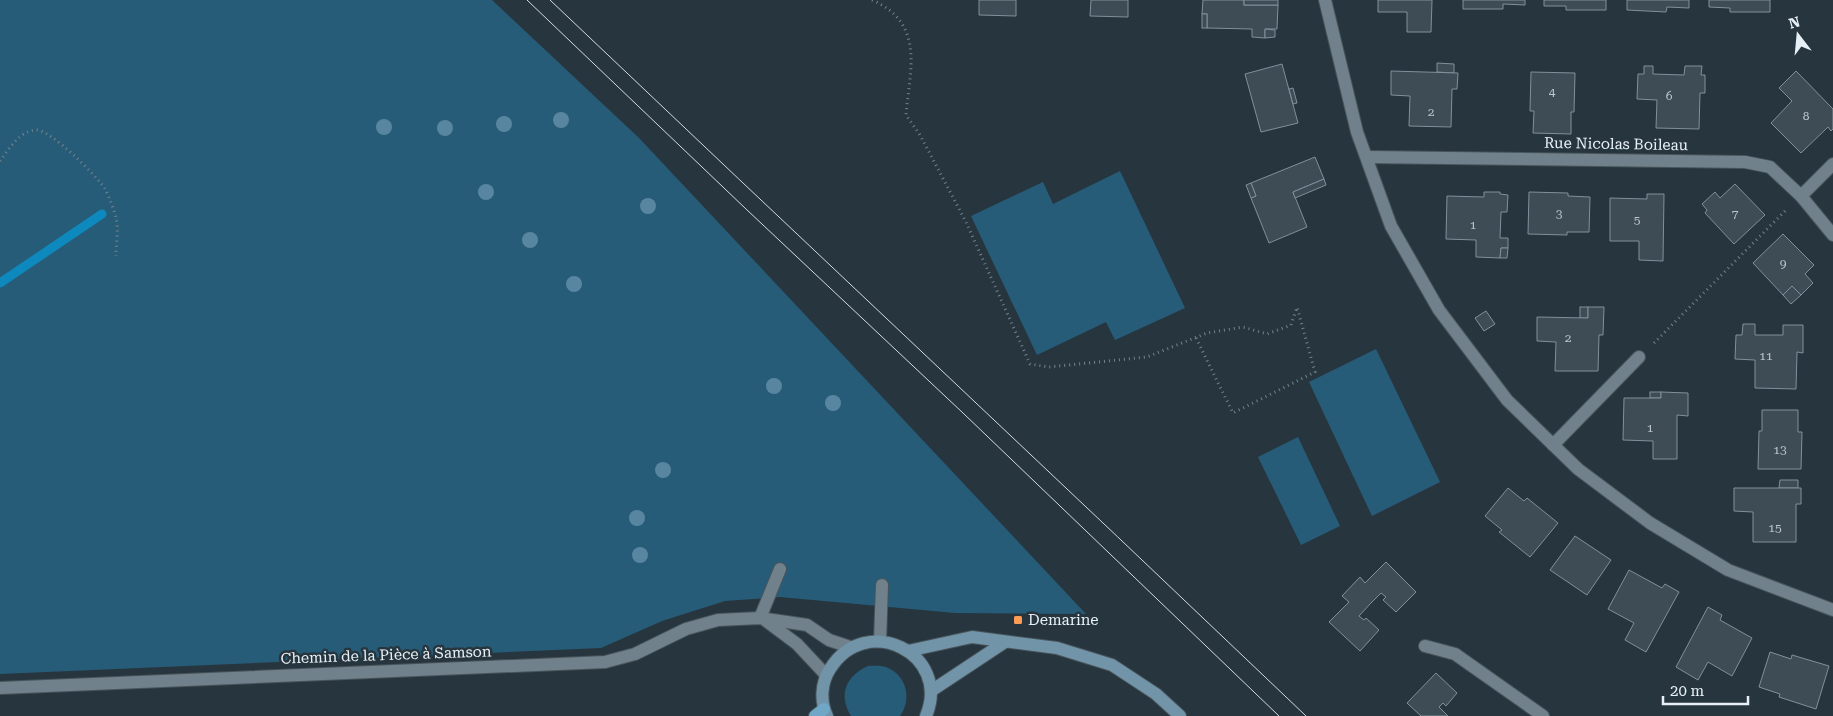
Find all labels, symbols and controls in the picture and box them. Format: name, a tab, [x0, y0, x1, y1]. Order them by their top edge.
north arrow	[1773, 10, 1823, 60]
text: N	[1787, 13, 1802, 32]
house number: 4	[1549, 85, 1556, 99]
house number: 6	[1666, 89, 1673, 103]
house number: 2	[1428, 105, 1435, 119]
house number: 8	[1803, 109, 1810, 123]
street label: Rue Nicolas Boileau	[1544, 134, 1689, 154]
house number: 3	[1556, 207, 1563, 221]
house number: 7	[1732, 207, 1739, 221]
house number: 5	[1634, 213, 1641, 227]
house number: 1	[1470, 218, 1477, 232]
house number: 9	[1780, 257, 1787, 271]
house number: 2	[1565, 331, 1572, 345]
house number: 11	[1759, 349, 1773, 363]
house number: 1	[1647, 421, 1654, 435]
house number: 13	[1773, 443, 1787, 457]
house number: 15	[1768, 521, 1782, 535]
place label: Demarine	[1028, 611, 1099, 629]
marker: Demarine	[1012, 614, 1024, 626]
street label: Chemin de la Pièce à Samson	[280, 642, 492, 668]
scale bar	[1663, 674, 1748, 706]
text: 20 m	[1670, 682, 1705, 700]

